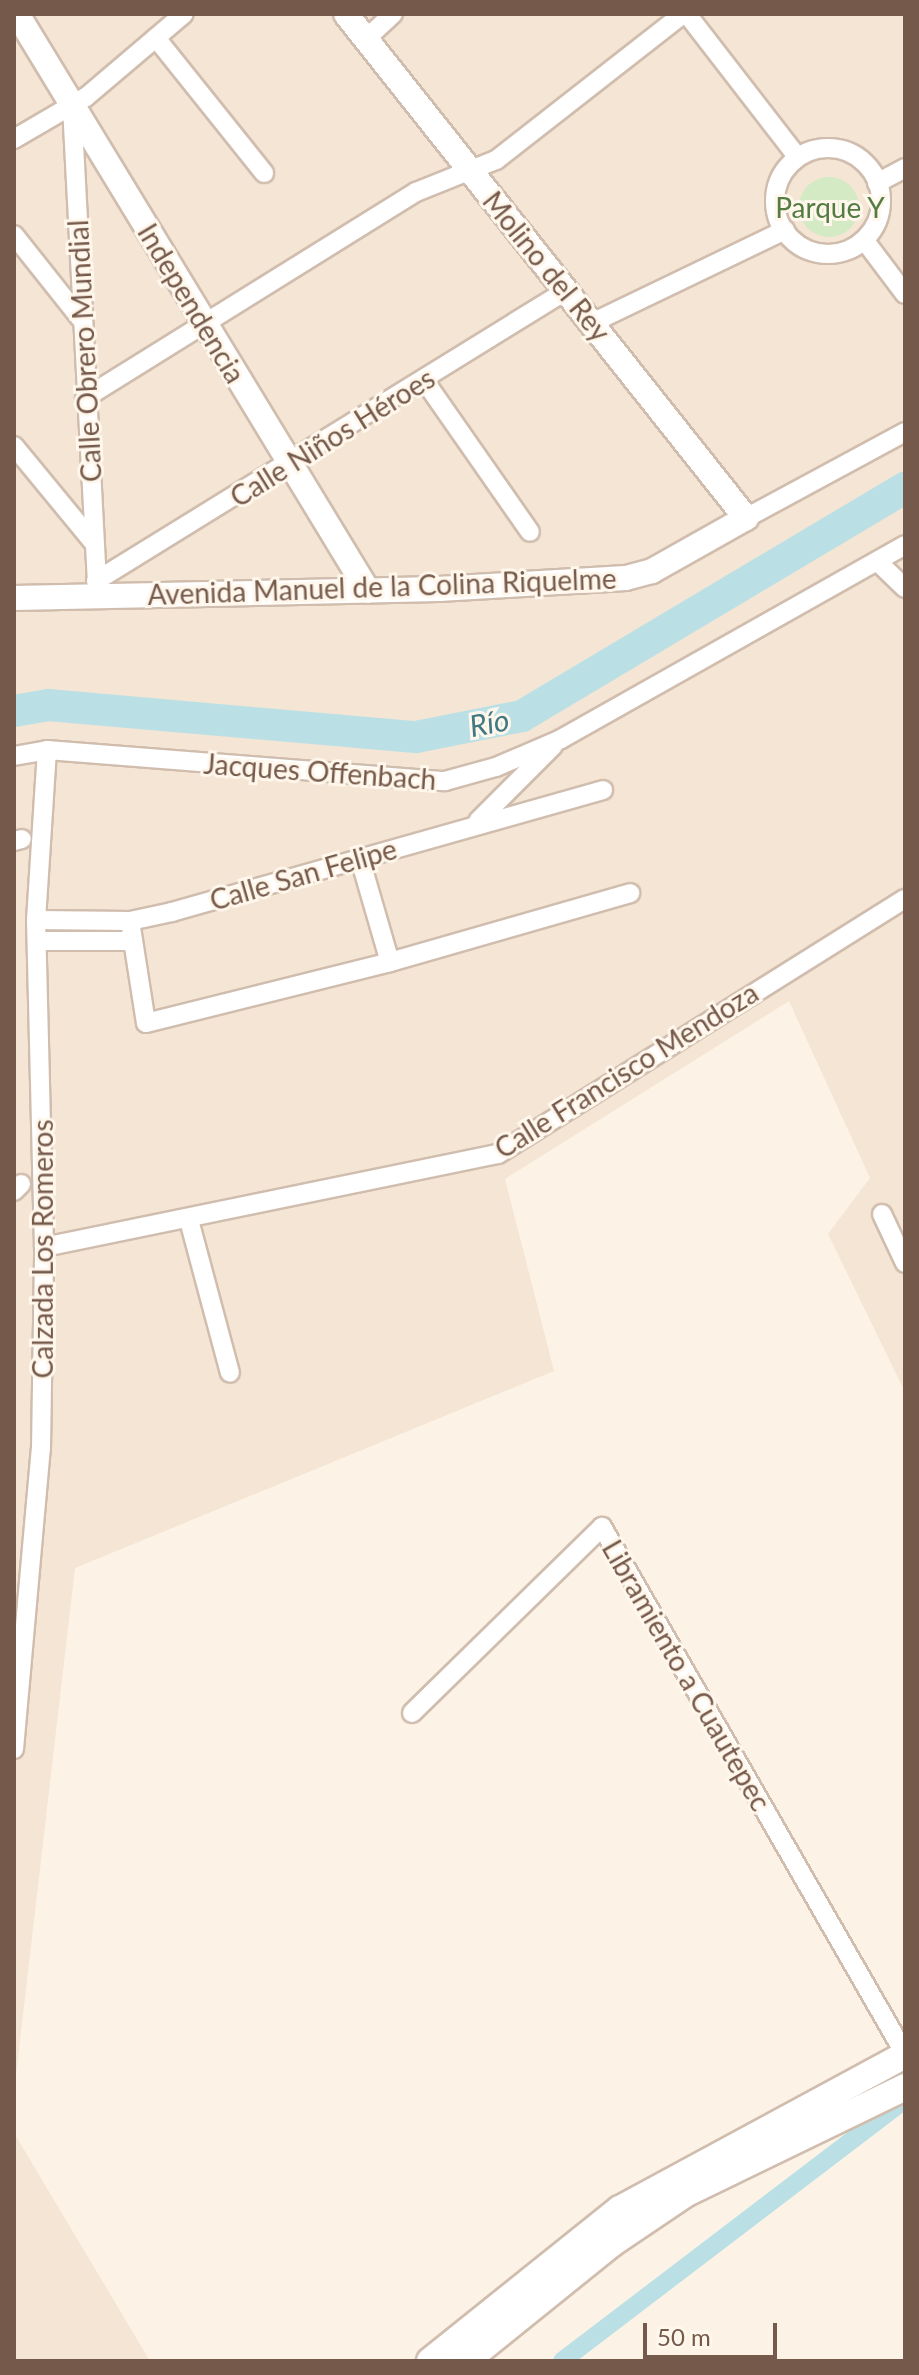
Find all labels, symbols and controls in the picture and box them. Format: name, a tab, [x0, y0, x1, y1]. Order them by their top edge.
street label: Molino del Rey	[476, 184, 618, 348]
park label: Parque Y	[775, 190, 885, 224]
street label: Independencia	[131, 217, 253, 389]
street label: Calle Obrero Mundial	[60, 219, 108, 483]
street label: Calle Niños Héroes	[224, 361, 440, 513]
street label: Avenida Manuel de la Colina Riquelme	[147, 561, 617, 611]
water label: Río	[466, 701, 512, 743]
street label: Jacques Offenbach	[203, 746, 437, 796]
street label: Calle San Felipe	[206, 831, 400, 917]
street label: Calle Francisco Mendoza	[488, 975, 764, 1165]
street label: Calzada Los Romeros	[25, 1119, 59, 1379]
street label: Libramiento a Cuautepec	[596, 1534, 778, 1816]
scale bar	[647, 2307, 781, 2357]
text: 50 m	[657, 2322, 711, 2351]

